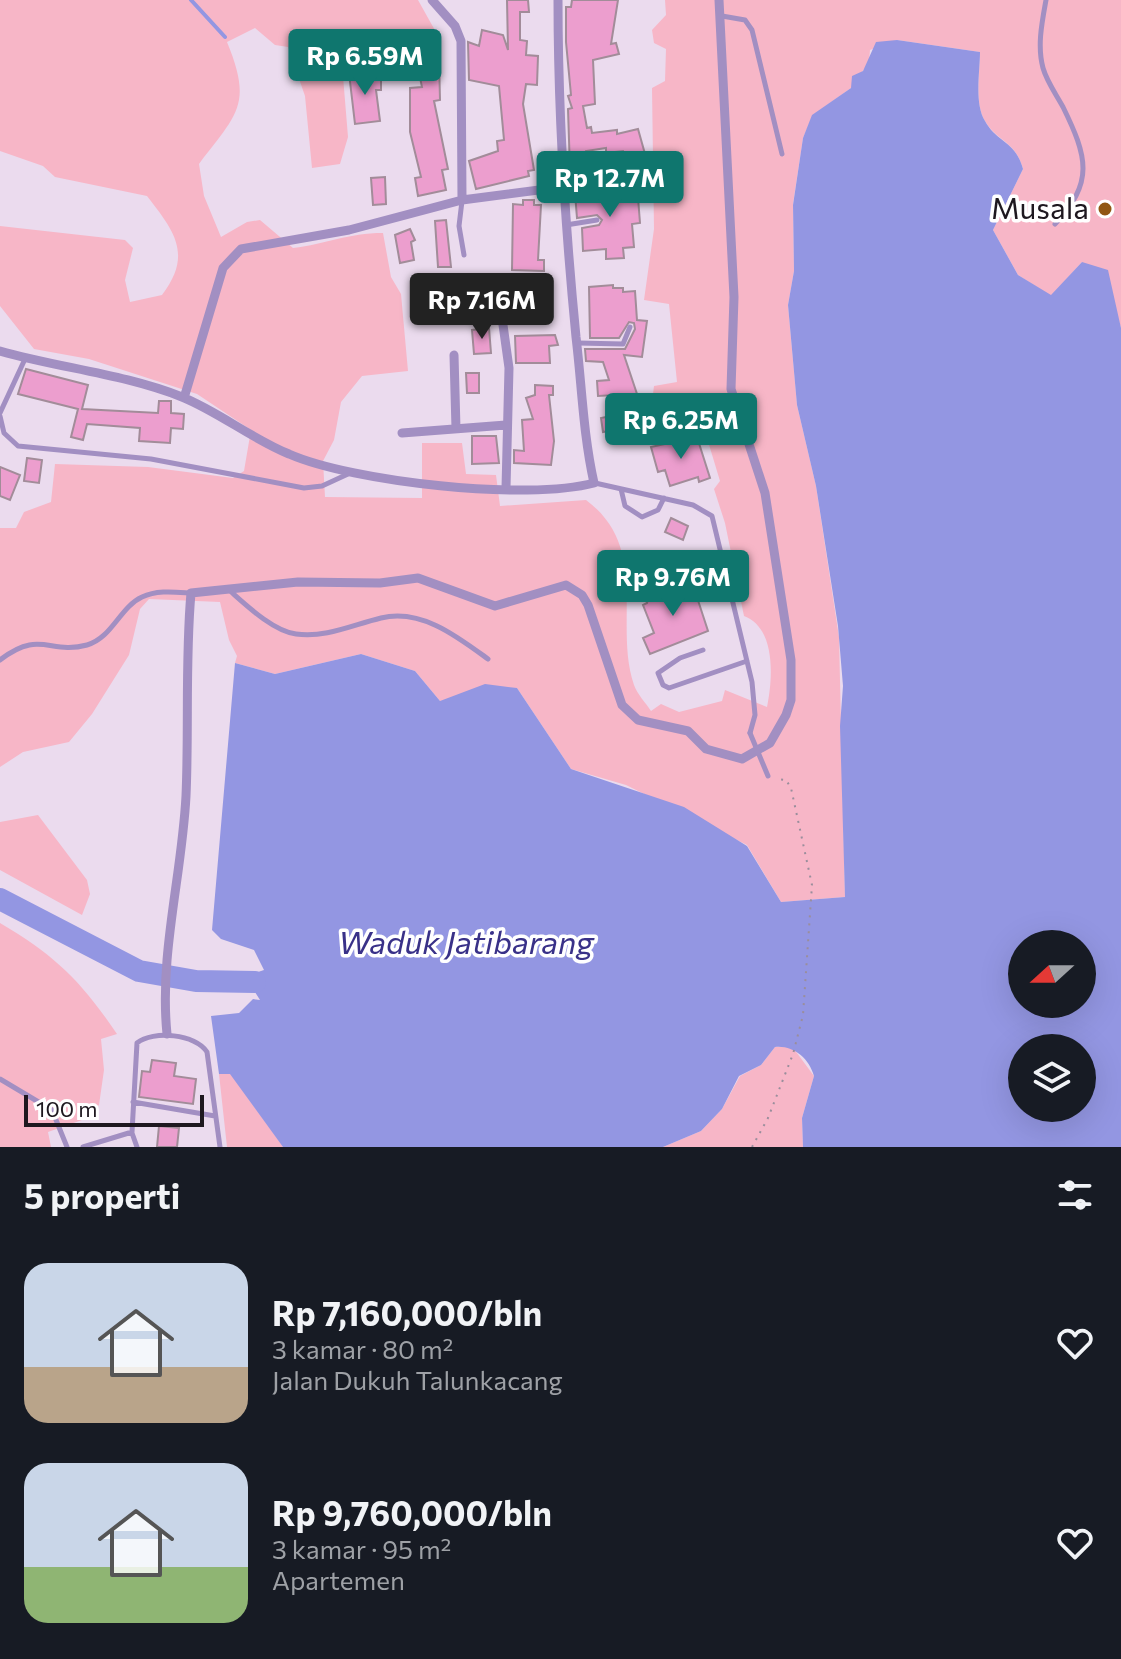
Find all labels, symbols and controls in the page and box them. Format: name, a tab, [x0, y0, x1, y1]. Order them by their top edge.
pin: Rp 6.59M	[282, 29, 448, 97]
text: Rp 6.59M	[306, 39, 424, 70]
pin: Rp 12.7M	[527, 151, 693, 219]
text: Rp 12.7M	[555, 161, 665, 192]
place label: Musala	[991, 188, 1089, 225]
marker: Musala	[1096, 200, 1114, 218]
pin: Rp 7.16M	[399, 273, 565, 341]
text: Rp 7.16M	[428, 283, 536, 314]
pin: Rp 6.25M	[598, 393, 764, 461]
text: Rp 6.25M	[623, 403, 739, 434]
pin: Rp 9.76M	[590, 550, 756, 618]
text: Rp 9.76M	[615, 560, 731, 591]
water label: Waduk Jatibarang	[338, 921, 595, 961]
north arrow	[1008, 930, 1096, 1018]
map controls	[1008, 930, 1096, 1122]
button: layers	[1008, 1034, 1096, 1122]
scale bar	[24, 1091, 204, 1127]
text: 100 m	[36, 1095, 98, 1122]
icon: filters	[1053, 1173, 1097, 1217]
text: 5 properti	[24, 1174, 180, 1216]
text: Rp 7,160,000/bln	[272, 1291, 542, 1333]
icon: home	[88, 1295, 184, 1391]
icon: heart	[1053, 1321, 1097, 1365]
text: 3 kamar · 80 m²	[272, 1333, 453, 1364]
text: Jalan Dukuh Talunkacang	[272, 1364, 563, 1395]
text: Rp 9,760,000/bln	[272, 1491, 552, 1533]
icon: home	[88, 1495, 184, 1591]
icon: heart	[1053, 1521, 1097, 1565]
text: 3 kamar · 95 m²	[272, 1533, 451, 1564]
text: Apartemen	[272, 1564, 405, 1595]

